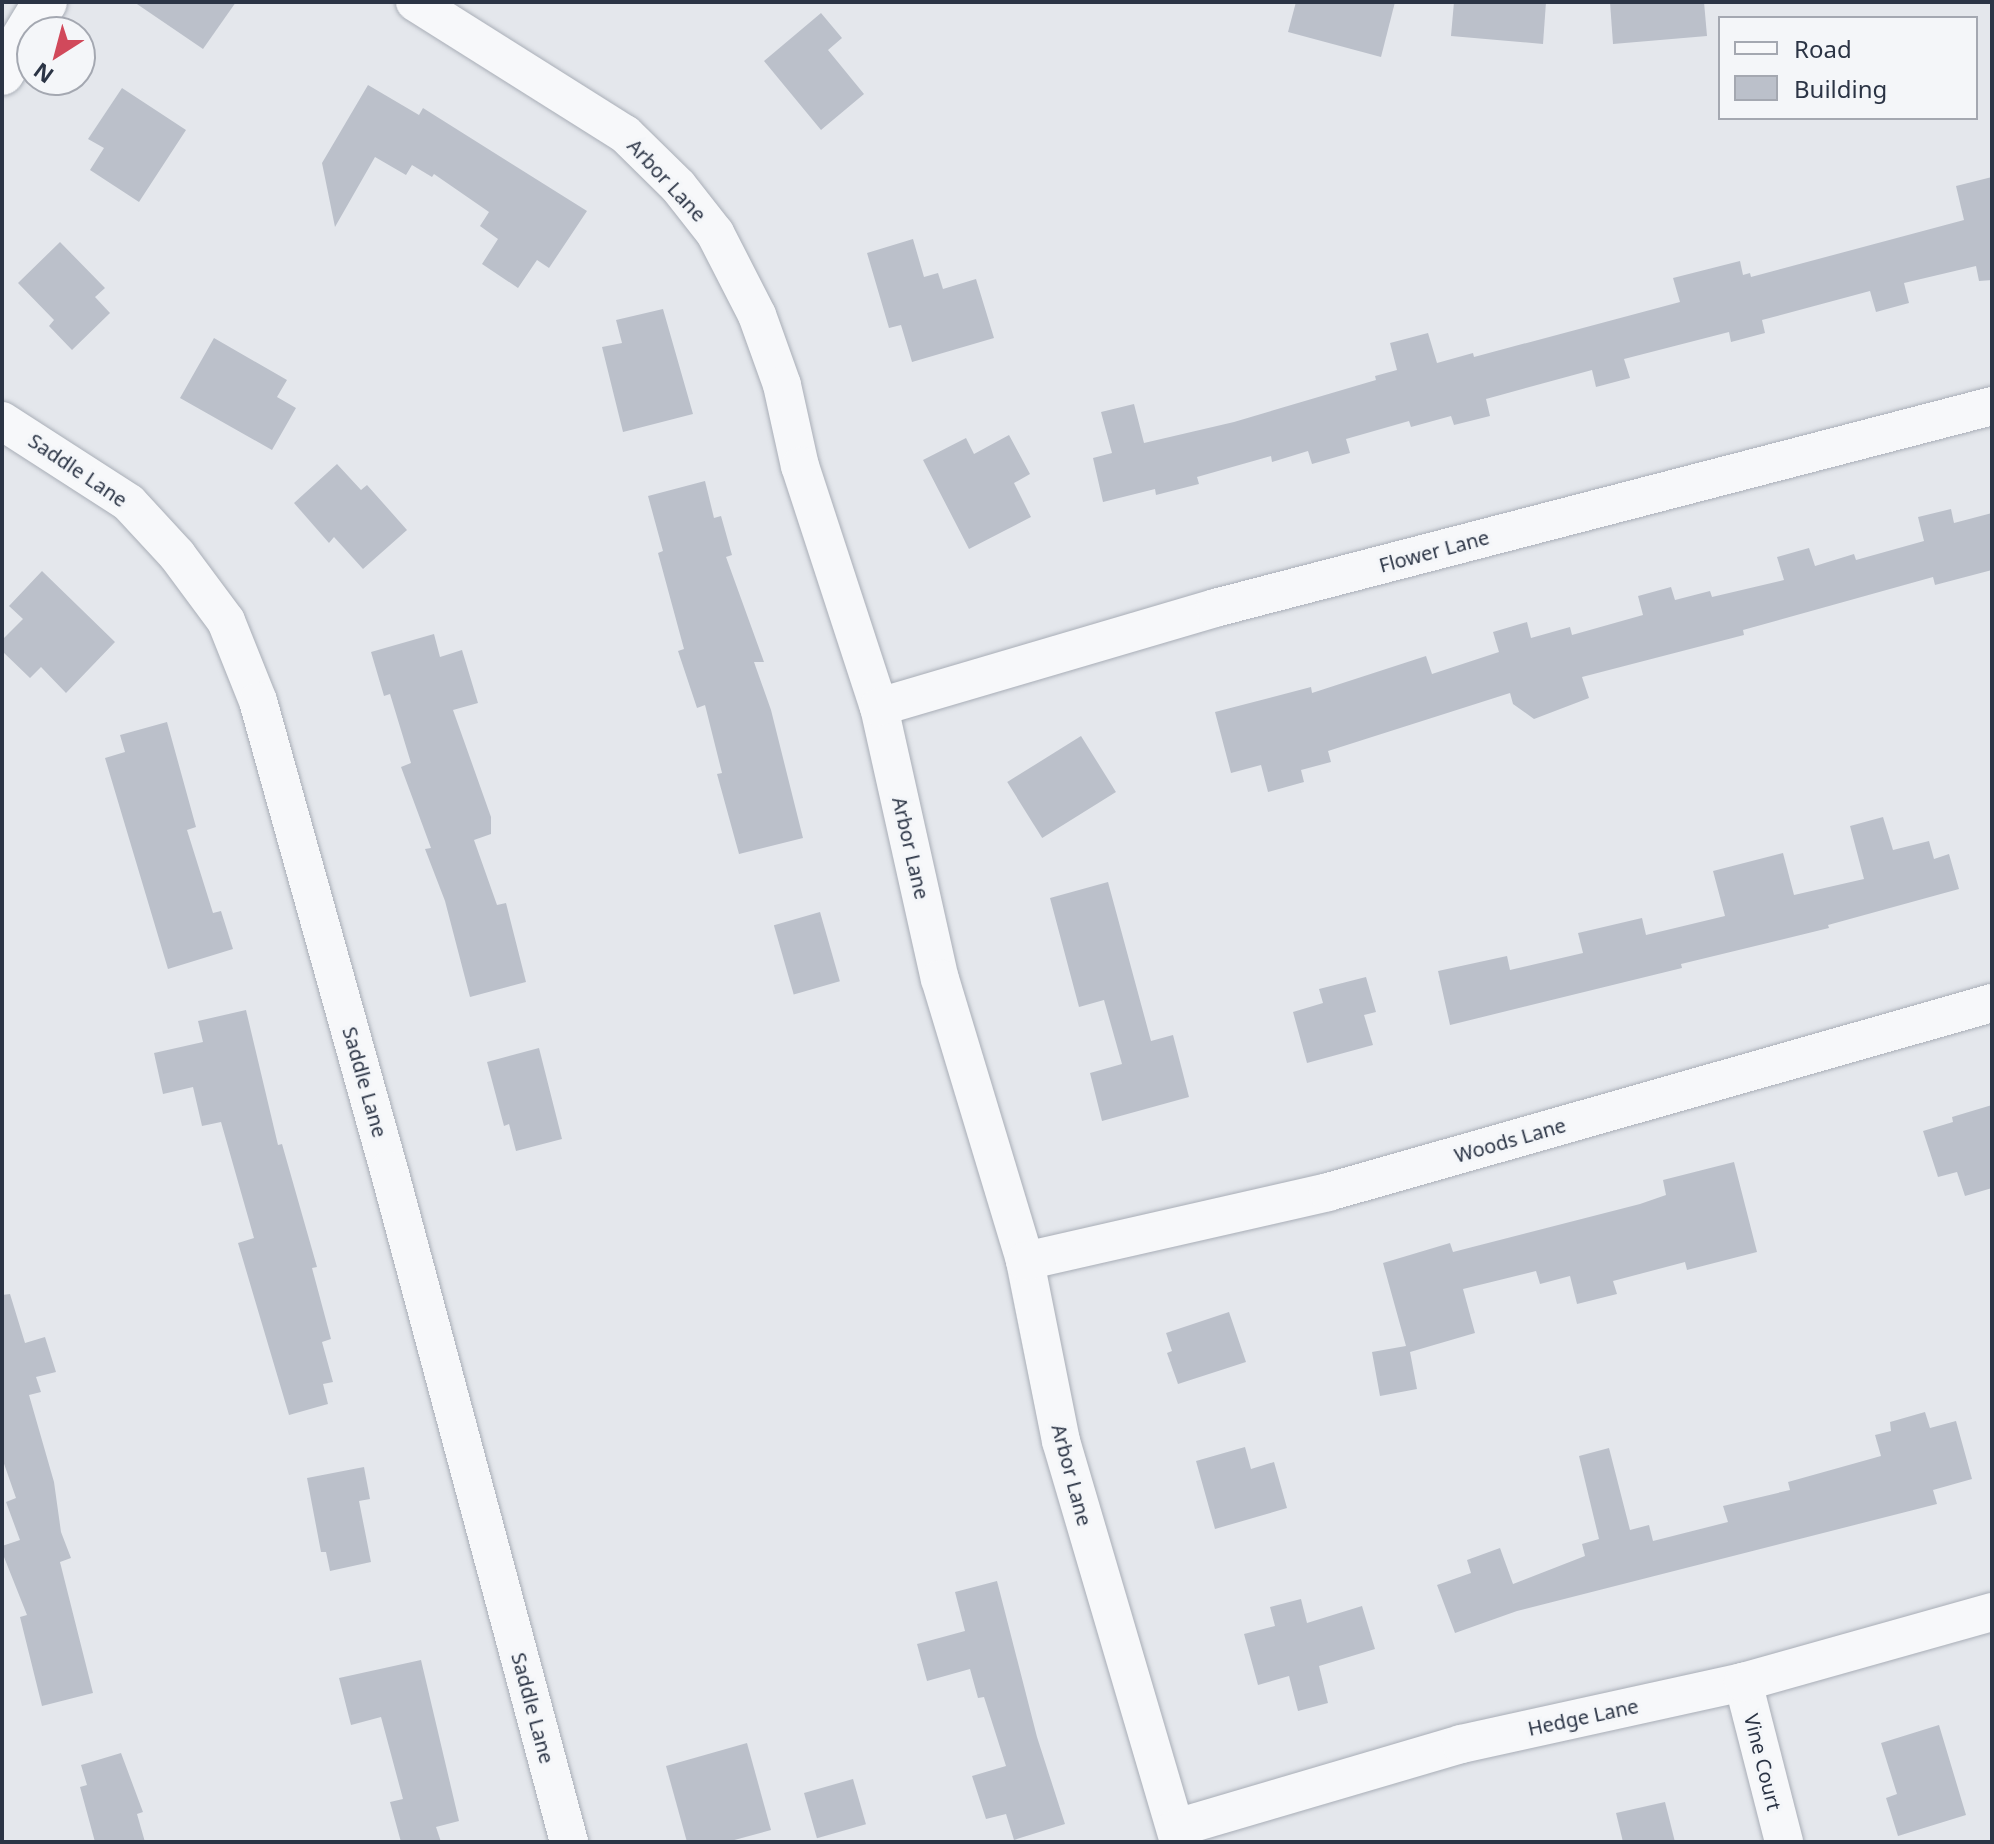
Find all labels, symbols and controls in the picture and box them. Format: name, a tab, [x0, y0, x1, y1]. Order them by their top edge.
north arrow	[16, 16, 96, 96]
legend	[1718, 16, 1978, 120]
text: Road	[1794, 32, 1852, 65]
text: N	[27, 56, 59, 91]
text: Building	[1794, 72, 1887, 105]
street label: Arbor Lane	[623, 134, 711, 226]
street label: Saddle Lane	[24, 428, 132, 512]
street label: Flower Lane	[1376, 525, 1492, 577]
street label: Arbor Lane	[888, 795, 934, 901]
street label: Saddle Lane	[338, 1024, 392, 1140]
street label: Woods Lane	[1452, 1113, 1568, 1167]
street label: Arbor Lane	[1047, 1422, 1097, 1528]
street label: Saddle Lane	[507, 1650, 559, 1766]
street label: Hedge Lane	[1525, 1694, 1641, 1740]
street label: Vine Court	[1739, 1711, 1787, 1813]

